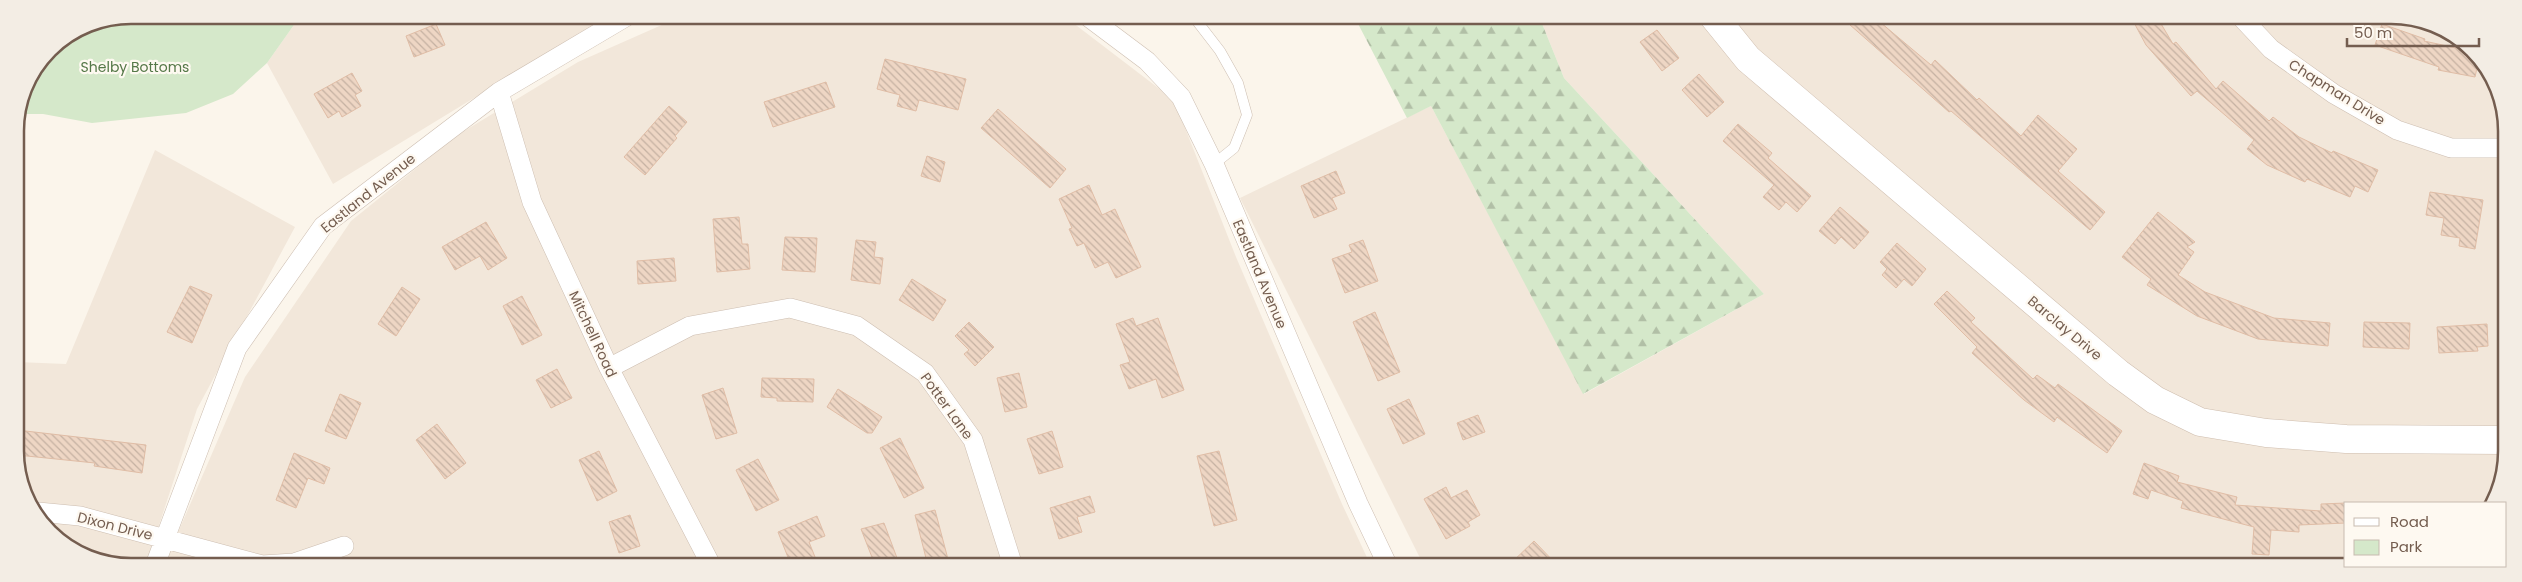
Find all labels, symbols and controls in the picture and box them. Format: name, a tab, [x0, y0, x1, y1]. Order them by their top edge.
scale bar	[2347, 15, 2480, 47]
text: 50 m	[2354, 22, 2392, 43]
street label: Chapman Drive	[2285, 54, 2389, 130]
park label: Shelby Bottoms	[81, 57, 189, 77]
street label: Eastland Avenue	[316, 148, 420, 237]
street label: Eastland Avenue	[1228, 216, 1292, 332]
street label: Mitchell Road	[564, 287, 622, 381]
street label: Barclay Drive	[2024, 291, 2107, 365]
street label: Potter Lane	[916, 369, 978, 444]
legend	[2344, 502, 2507, 567]
street label: Dixon Drive	[75, 507, 155, 545]
text: Road	[2390, 511, 2429, 532]
text: Park	[2390, 536, 2422, 557]

